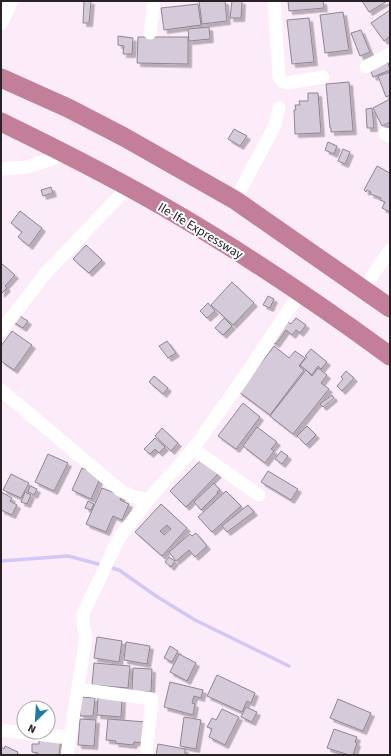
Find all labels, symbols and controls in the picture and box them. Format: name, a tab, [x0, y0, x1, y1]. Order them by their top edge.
street label: Ile-Ife Expressway	[154, 198, 246, 263]
north arrow	[16, 700, 56, 740]
text: N	[25, 720, 38, 737]

